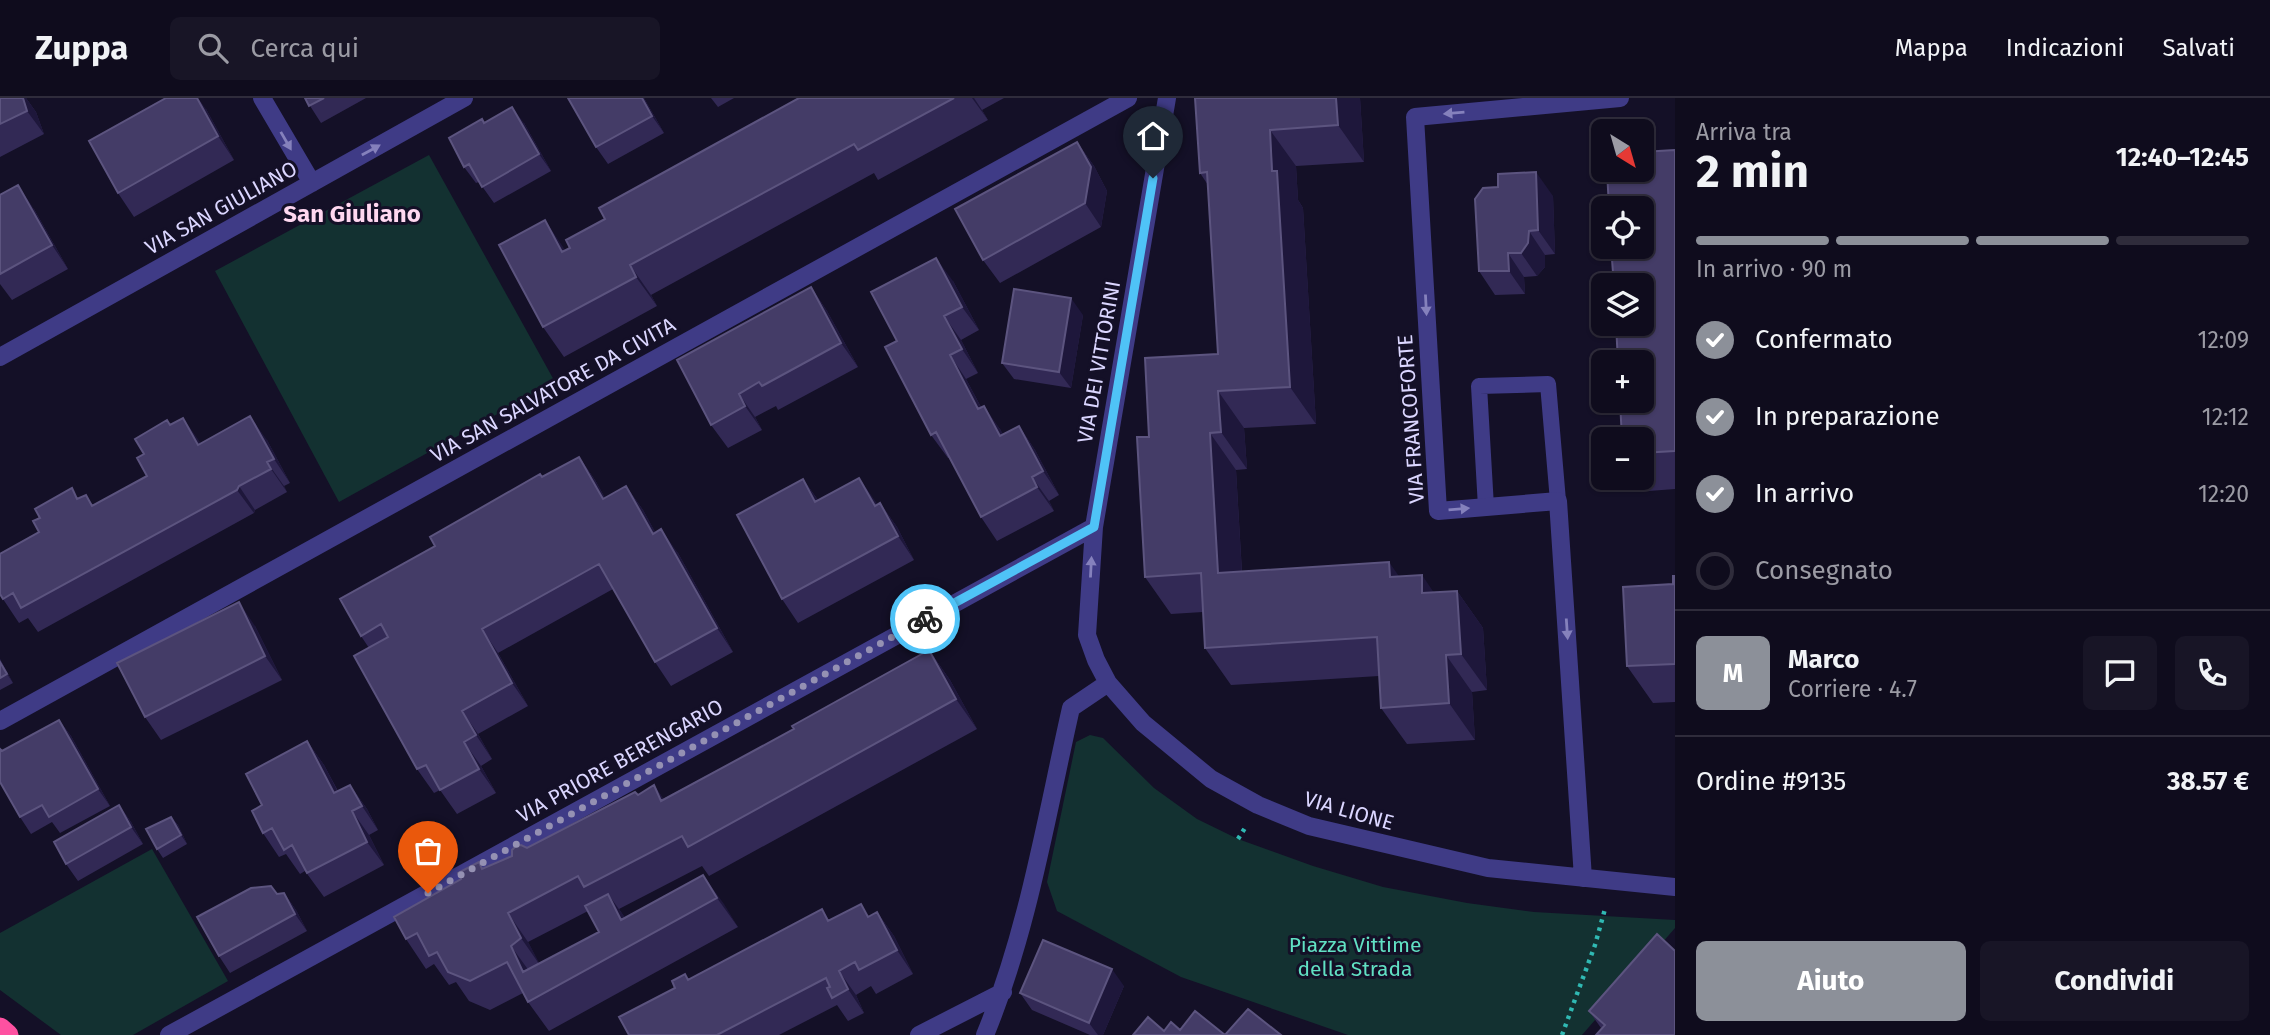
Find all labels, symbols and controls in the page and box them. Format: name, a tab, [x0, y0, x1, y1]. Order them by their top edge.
search box	[170, 17, 660, 80]
text: Zuppa	[35, 28, 128, 68]
icon: search	[194, 29, 232, 67]
text: Cerca qui	[250, 33, 359, 64]
text: Mappa	[1895, 34, 1968, 62]
text: Indicazioni	[2006, 34, 2124, 62]
text: Salvati	[2162, 34, 2235, 62]
pin	[1123, 106, 1183, 178]
one-way arrow	[1443, 108, 1465, 119]
icon: home	[1134, 117, 1172, 155]
text: Arriva tra	[1696, 118, 1792, 146]
north arrow	[1591, 119, 1654, 182]
map controls	[1591, 119, 1654, 490]
one-way arrow	[280, 131, 293, 150]
text: 12:40–12:45	[2116, 142, 2249, 173]
one-way arrow	[361, 144, 381, 156]
text: 2 min	[1696, 144, 1809, 199]
street label: VIA SAN GIULIANO	[140, 156, 302, 260]
button: locate	[1591, 196, 1654, 259]
district label: San Giuliano	[283, 200, 421, 228]
text: In arrivo · 90 m	[1696, 255, 1852, 283]
button: layers	[1591, 273, 1654, 336]
street label: VIA DEI VITTORINI	[1072, 279, 1126, 445]
one-way arrow	[1421, 294, 1432, 316]
street label: VIA SAN SALVATORE DA CIVITA	[426, 312, 680, 468]
icon: check	[1696, 321, 1734, 359]
text: Confermato	[1755, 324, 1893, 355]
text: 12:09	[2197, 326, 2249, 354]
street label: VIA FRANCOFORTE	[1392, 333, 1430, 505]
button: +	[1591, 350, 1654, 413]
icon: check	[1696, 398, 1734, 436]
text: In preparazione	[1755, 401, 1940, 432]
text: 12:12	[2202, 403, 2249, 431]
button: −	[1591, 427, 1654, 490]
icon: check	[1696, 475, 1734, 513]
text: In arrivo	[1755, 478, 1854, 509]
text: 12:20	[2198, 480, 2249, 508]
one-way arrow	[1448, 503, 1470, 514]
text: Consegnato	[1755, 555, 1893, 586]
one-way arrow	[1086, 556, 1097, 578]
courier	[890, 584, 960, 654]
icon: bike	[906, 600, 944, 638]
one-way arrow	[1562, 618, 1573, 640]
button: chat	[2083, 636, 2157, 710]
button: phone	[2175, 636, 2249, 710]
text: Marco	[1788, 644, 1859, 675]
text: M	[1723, 658, 1743, 689]
text: Corriere · 4.7	[1788, 675, 1917, 703]
street label: VIA PRIORE BERENGARIO	[512, 693, 728, 829]
text: Ordine #9135	[1696, 766, 1846, 797]
text: 38.57 €	[2167, 766, 2249, 797]
street label: VIA LIONE	[1301, 786, 1397, 836]
pin	[398, 821, 458, 893]
icon: bag	[409, 832, 447, 870]
park label: Piazza Vittime della Strada	[1289, 932, 1421, 982]
button: Aiuto	[1696, 941, 1966, 1021]
button: Condividi	[1980, 941, 2249, 1021]

